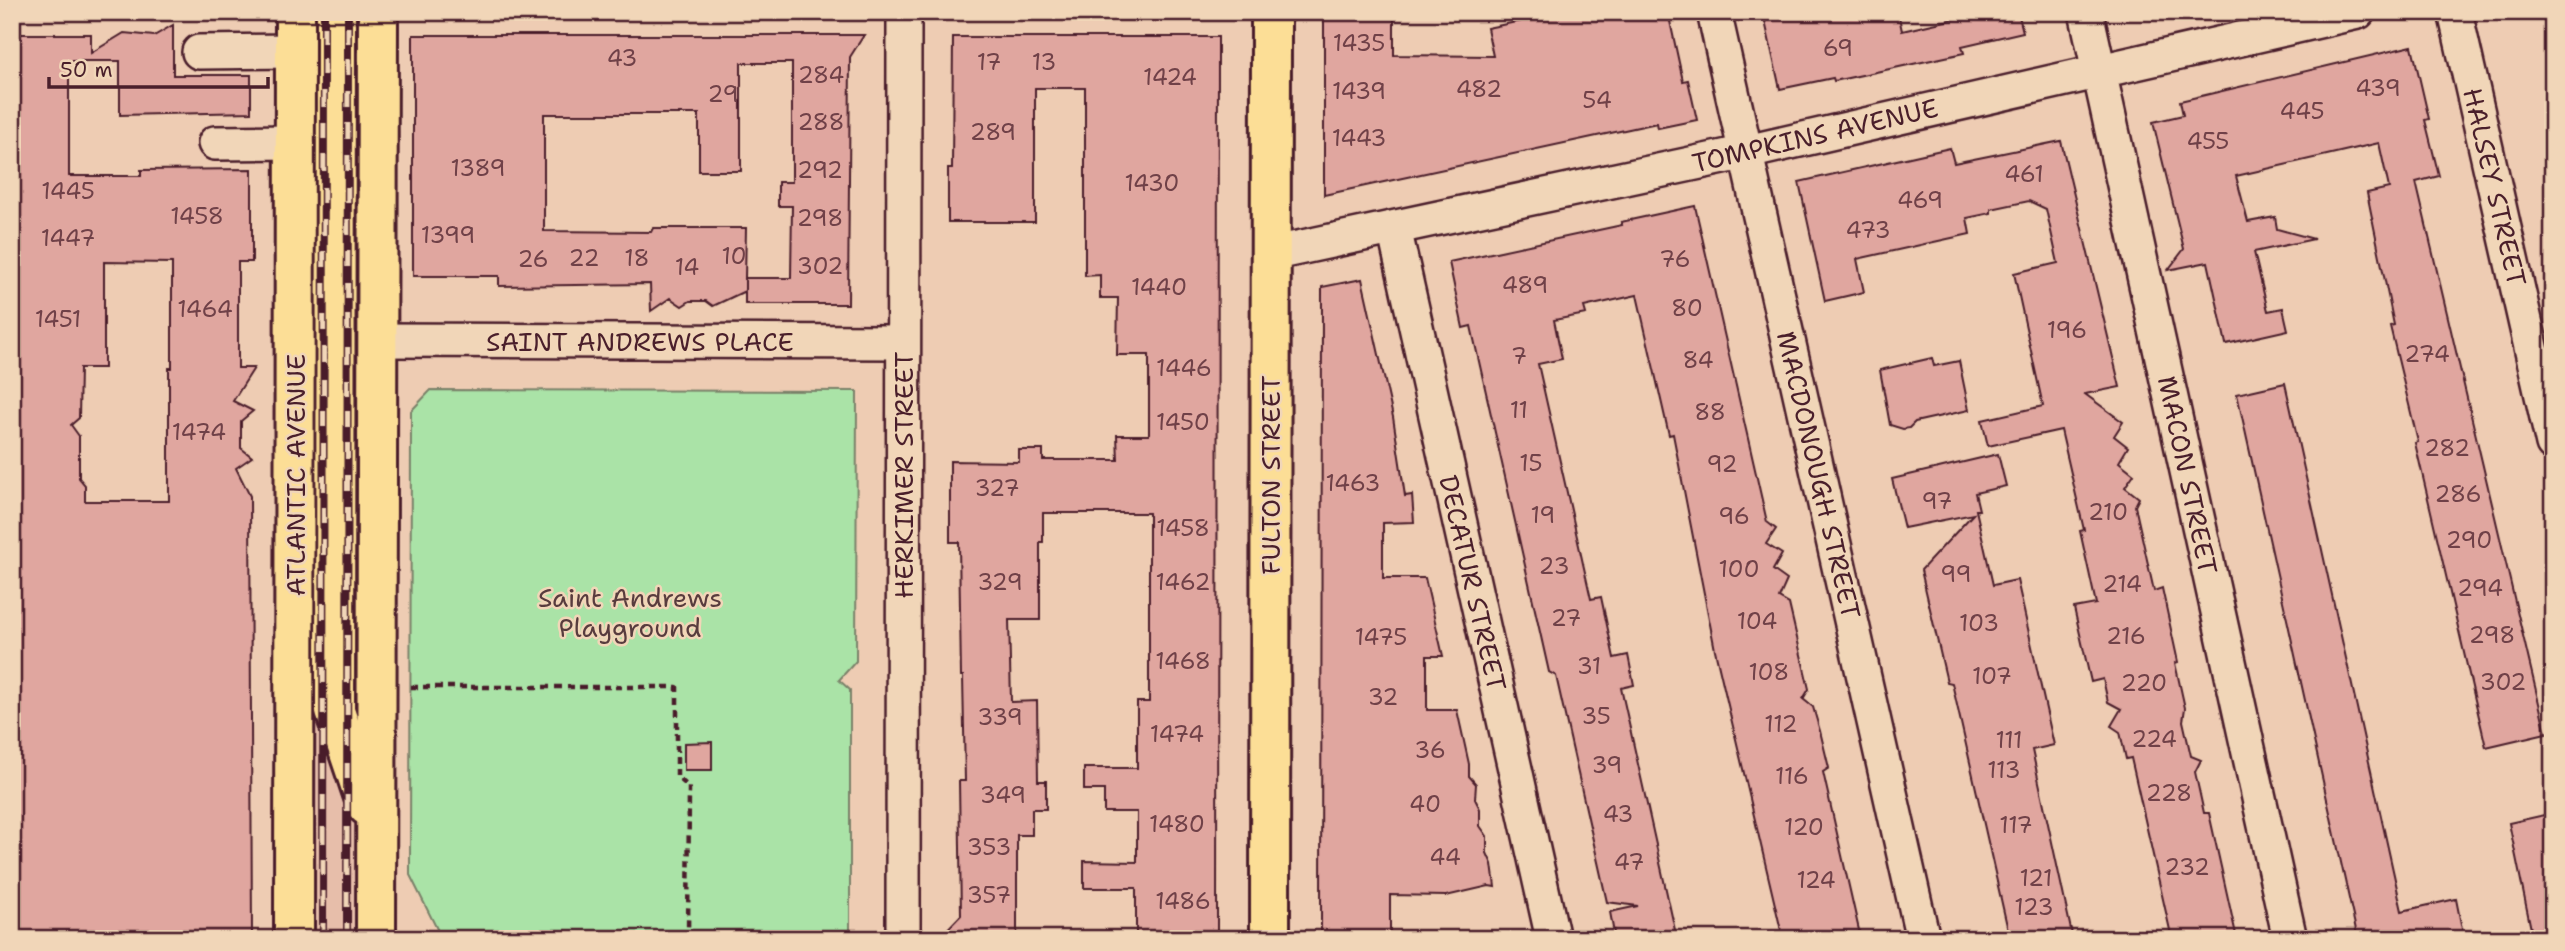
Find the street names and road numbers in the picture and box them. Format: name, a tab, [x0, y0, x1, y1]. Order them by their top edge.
street label: HALSEY STREET	[2455, 85, 2535, 289]
street label: TOMPKINS AVENUE	[1689, 90, 1941, 180]
street label: SAINT ANDREWS PLACE	[486, 324, 794, 359]
street label: MACDONOUGH STREET	[1769, 328, 1869, 622]
street label: HERKIMER STREET	[886, 351, 921, 599]
street label: ATLANTIC AVENUE	[278, 354, 313, 596]
street label: MACON STREET	[2150, 373, 2226, 577]
street label: FULTON STREET	[1253, 375, 1288, 575]
street label: DECATUR STREET	[1431, 472, 1515, 694]

